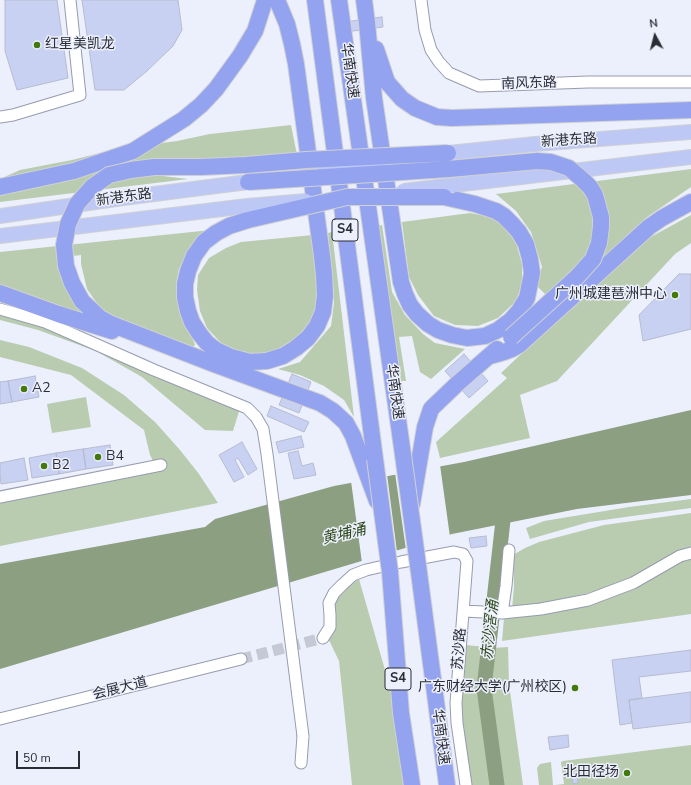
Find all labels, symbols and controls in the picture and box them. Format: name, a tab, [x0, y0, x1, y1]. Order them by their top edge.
north arrow	[635, 16, 675, 56]
text: N	[648, 16, 658, 32]
place label: 红星美凯龙	[45, 37, 115, 53]
marker: 红星美凯龙	[32, 40, 42, 50]
street label: 华南快速	[337, 42, 361, 100]
street label: 南风东路	[501, 75, 557, 93]
street label: 新港东路	[540, 131, 598, 151]
street label: 新港东路	[95, 186, 153, 210]
road number: S4	[332, 219, 358, 241]
place label: 广州城建琶洲中心	[555, 287, 667, 303]
marker: 广州城建琶洲中心	[670, 290, 680, 300]
street label: 华南快速	[382, 363, 406, 421]
place label: A2	[32, 381, 51, 397]
marker: A2	[19, 384, 29, 394]
place label: B4	[106, 449, 124, 465]
marker: B4	[93, 452, 103, 462]
place label: B2	[52, 458, 70, 474]
marker: B2	[39, 461, 49, 471]
water label: 黄埔涌	[320, 521, 368, 549]
water label: 赤沙滘涌	[479, 599, 503, 661]
street label: 苏沙路	[450, 627, 470, 671]
road number: S4	[385, 668, 411, 690]
street label: 会展大道	[91, 674, 149, 704]
place label: 广东财经大学(广州校区)	[418, 680, 567, 696]
marker: 广东财经大学(广州校区)	[570, 683, 580, 693]
street label: 华南快速	[428, 708, 452, 766]
scale bar	[18, 743, 82, 769]
text: 50 m	[23, 750, 51, 766]
place label: 北田径场	[563, 765, 619, 781]
marker: 北田径场	[622, 768, 632, 778]

